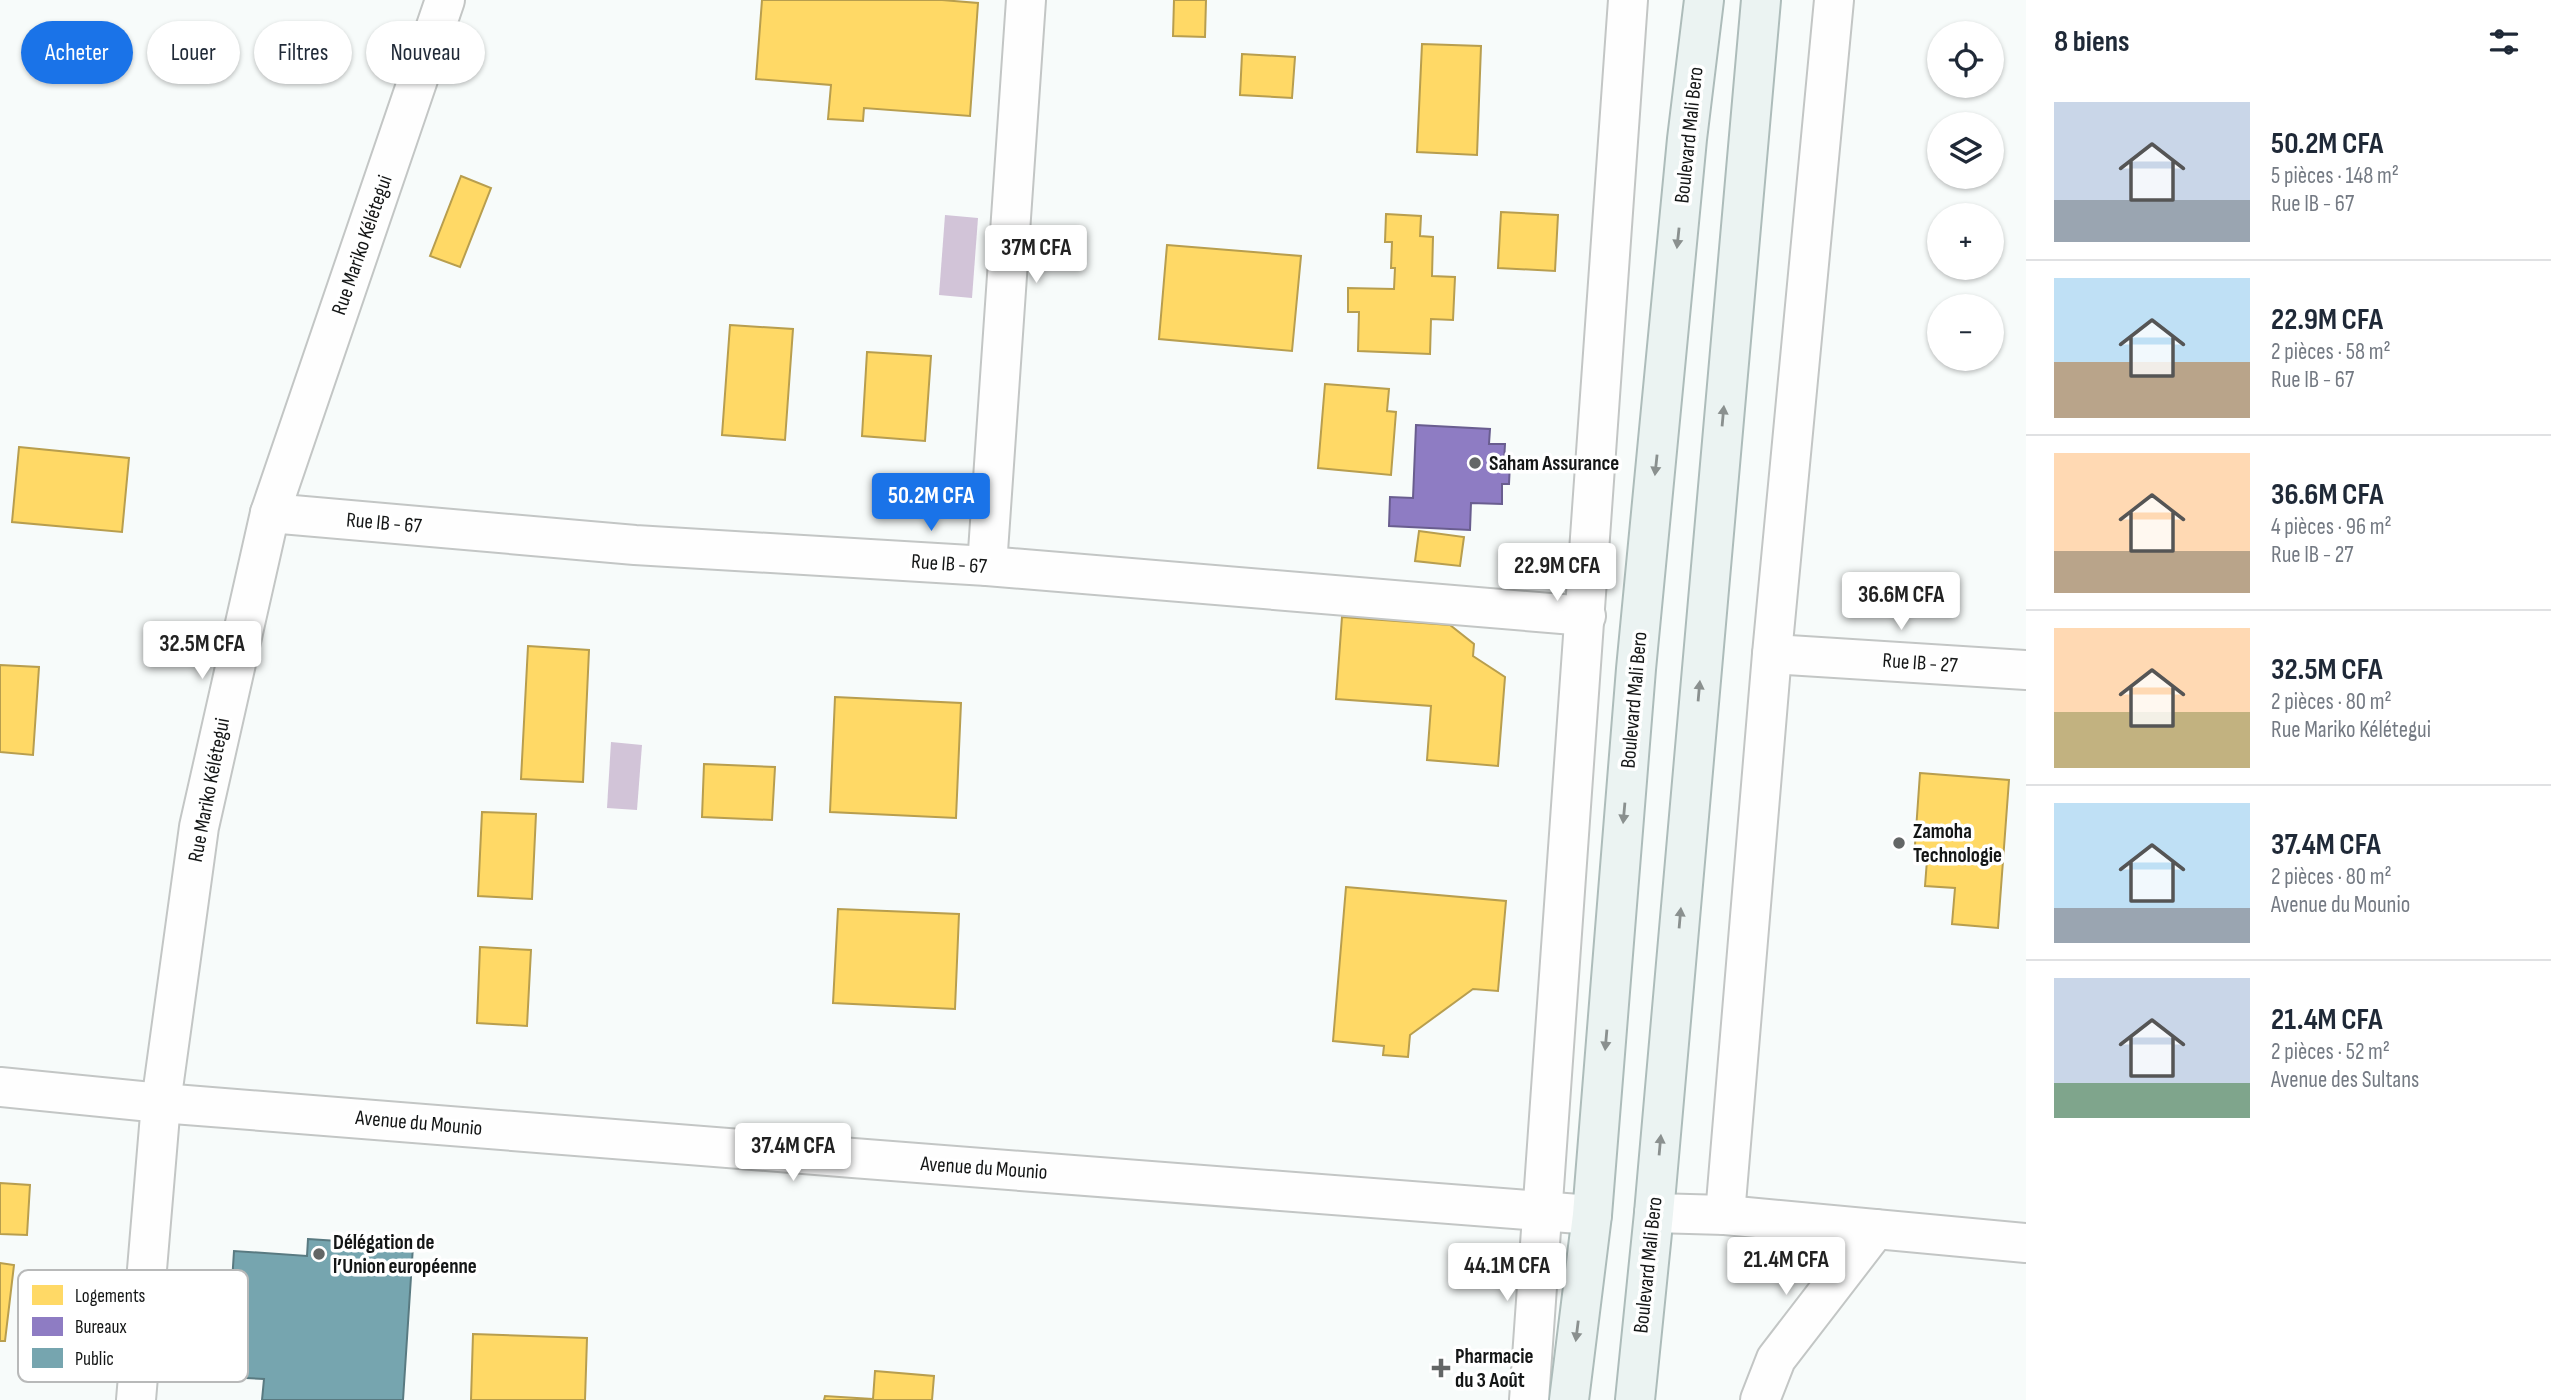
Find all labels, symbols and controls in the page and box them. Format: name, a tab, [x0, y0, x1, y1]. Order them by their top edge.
chip: Acheter	[21, 21, 133, 84]
chip: Louer	[147, 21, 240, 84]
chip: Filtres	[254, 21, 352, 84]
chip: Nouveau	[366, 21, 485, 84]
map controls	[1927, 21, 2004, 371]
button: locate	[1927, 21, 2004, 98]
icon: filters	[2485, 23, 2523, 61]
text: 8 biens	[2054, 24, 2130, 60]
street label: Boulevard Mali Bero	[1669, 66, 1709, 204]
button: layers	[1927, 112, 2004, 189]
text: 50.2M CFA	[2271, 126, 2383, 162]
icon: home	[2110, 130, 2194, 214]
text: 5 pièces · 148 m²	[2271, 162, 2399, 190]
street label: Rue Mariko Kélétegui	[326, 172, 398, 318]
text: Rue IB - 67	[2271, 190, 2354, 218]
button: +	[1927, 203, 2004, 280]
pin: 37M CFA	[971, 226, 1101, 285]
one-way arrow	[1672, 228, 1683, 250]
text: 37M CFA	[1001, 234, 1071, 262]
button: −	[1927, 294, 2004, 371]
text: 22.9M CFA	[2271, 302, 2383, 338]
icon: home	[2110, 306, 2194, 390]
text: 2 pièces · 58 m²	[2271, 338, 2391, 366]
text: Rue IB - 67	[2271, 366, 2354, 394]
one-way arrow	[1718, 405, 1729, 427]
place label: Saham Assurance	[1489, 451, 1619, 476]
one-way arrow	[1650, 454, 1661, 476]
marker: Saham Assurance	[1467, 455, 1483, 471]
pin: 50.2M CFA	[851, 474, 1011, 533]
text: 36.6M CFA	[2271, 477, 2383, 513]
icon: home	[2110, 481, 2194, 565]
text: 50.2M CFA	[888, 482, 974, 510]
street label: Rue IB - 67	[345, 507, 423, 539]
text: 4 pièces · 96 m²	[2271, 513, 2392, 541]
text: Rue IB - 27	[2271, 541, 2354, 569]
pin: 22.9M CFA	[1477, 544, 1637, 603]
street label: Rue IB - 67	[910, 549, 988, 579]
text: 22.9M CFA	[1514, 552, 1600, 580]
pin: 36.6M CFA	[1821, 572, 1981, 632]
text: 36.6M CFA	[1858, 581, 1944, 609]
pin: 32.5M CFA	[122, 622, 282, 681]
text: 32.5M CFA	[159, 630, 245, 658]
street label: Boulevard Mali Bero	[1616, 631, 1652, 769]
street label: Rue IB - 27	[1882, 648, 1959, 678]
text: 32.5M CFA	[2271, 652, 2383, 688]
icon: home	[2110, 656, 2194, 740]
one-way arrow	[1694, 680, 1705, 702]
text: 2 pièces · 80 m²	[2271, 688, 2392, 716]
street label: Rue Mariko Kélétegui	[183, 716, 235, 864]
text: Rue Mariko Kélétegui	[2271, 716, 2431, 744]
one-way arrow	[1618, 803, 1629, 825]
place label: Zamoha Technologie	[1913, 819, 2002, 868]
text: 37.4M CFA	[2271, 827, 2381, 863]
icon: home	[2110, 831, 2194, 915]
marker: Zamoha Technologie	[1891, 835, 1907, 851]
text: 2 pièces · 80 m²	[2271, 863, 2392, 891]
text: Avenue du Mounio	[2271, 891, 2410, 919]
one-way arrow	[1675, 907, 1686, 929]
text: 21.4M CFA	[2271, 1002, 2383, 1038]
icon: home	[2110, 1006, 2194, 1090]
one-way arrow	[1600, 1029, 1611, 1051]
text: 2 pièces · 52 m²	[2271, 1038, 2390, 1066]
text: Avenue des Sultans	[2271, 1066, 2419, 1094]
street label: Avenue du Mounio	[354, 1105, 483, 1141]
pin: 37.4M CFA	[713, 1124, 873, 1183]
text: 37.4M CFA	[751, 1132, 835, 1160]
one-way arrow	[1655, 1133, 1666, 1155]
street label: Avenue du Mounio	[919, 1151, 1048, 1185]
street label: Boulevard Mali Bero	[1628, 1196, 1668, 1334]
place label: Délégation de l’Union européenne	[333, 1230, 477, 1279]
pin: 21.4M CFA	[1706, 1238, 1866, 1297]
pin: 44.1M CFA	[1427, 1244, 1587, 1303]
marker: Délégation de l’Union européenne	[311, 1246, 327, 1262]
text: 21.4M CFA	[1743, 1246, 1829, 1274]
text: 44.1M CFA	[1464, 1252, 1550, 1280]
legend	[18, 1270, 248, 1382]
text: Logements	[75, 1285, 146, 1308]
text: Bureaux	[75, 1316, 127, 1339]
one-way arrow	[1572, 1320, 1583, 1342]
place label: Pharmacie du 3 Août	[1455, 1344, 1534, 1393]
text: Public	[75, 1348, 114, 1371]
marker: Pharmacie du 3 Août	[1433, 1360, 1449, 1376]

